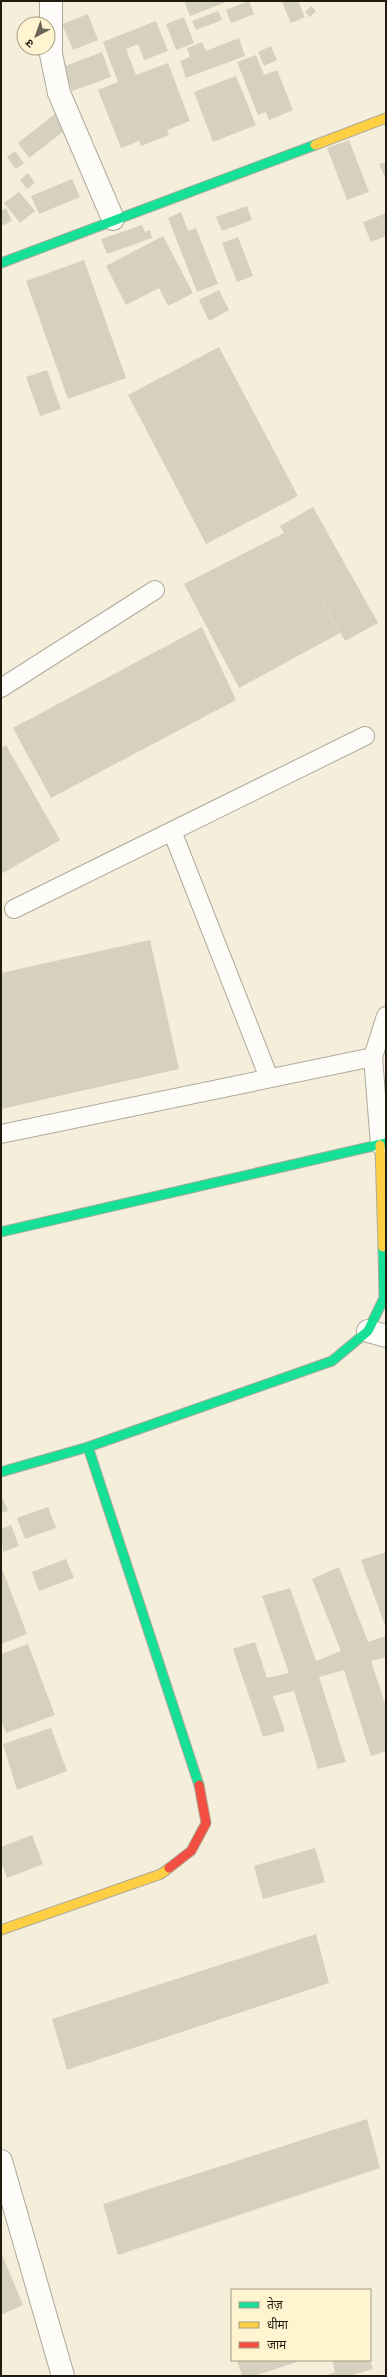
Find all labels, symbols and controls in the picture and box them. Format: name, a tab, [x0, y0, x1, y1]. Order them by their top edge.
north arrow	[16, 16, 56, 56]
text: उ	[23, 37, 36, 50]
legend	[231, 2289, 371, 2361]
text: तेज़	[267, 2297, 284, 2312]
text: धीमा	[267, 2317, 289, 2332]
text: जाम	[267, 2338, 287, 2352]

